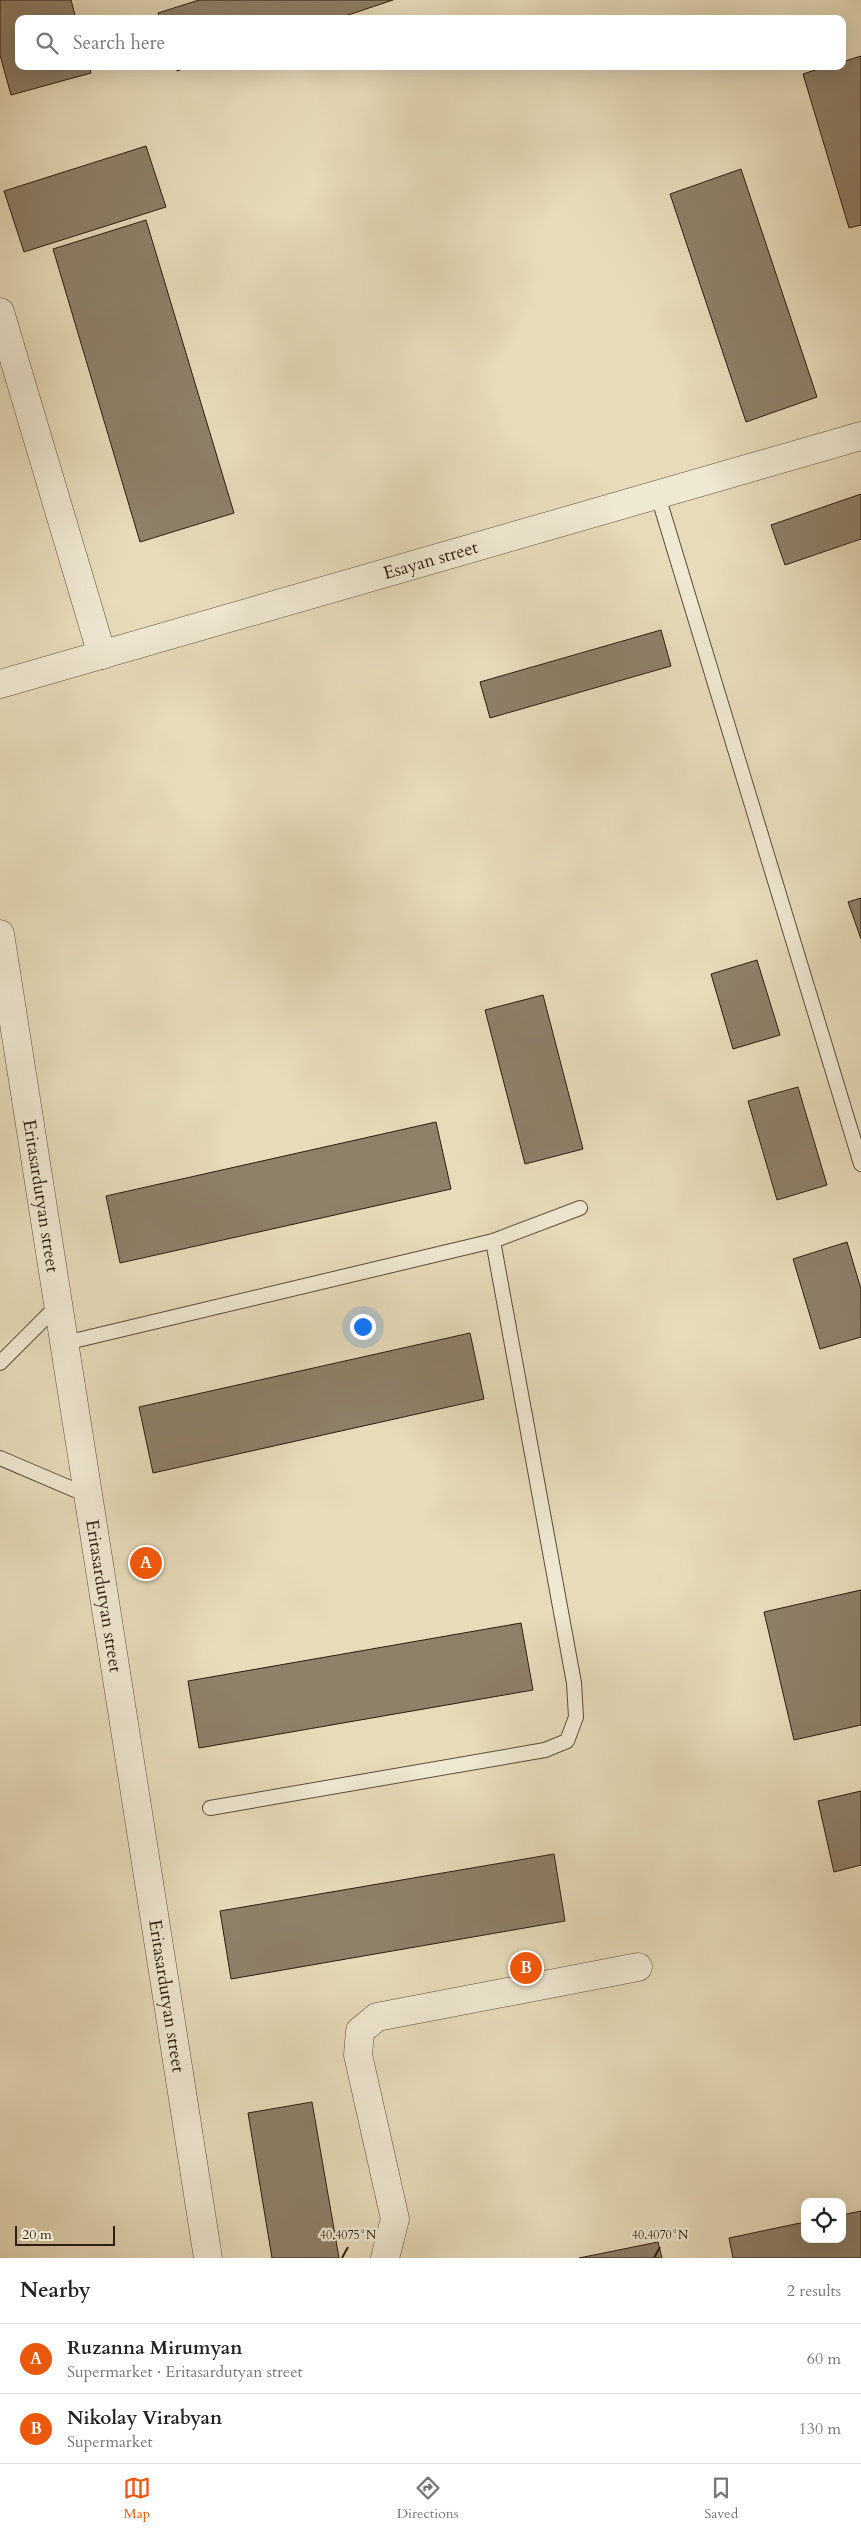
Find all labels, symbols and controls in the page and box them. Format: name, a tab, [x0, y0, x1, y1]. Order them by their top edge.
search box	[15, 15, 846, 70]
icon: search	[33, 29, 61, 57]
text: Search here	[73, 30, 165, 56]
street label: Esayan street	[380, 535, 481, 586]
street label: Eritasardutyan street	[16, 1118, 65, 1274]
your location	[350, 1314, 376, 1340]
street label: Eritasardutyan street	[79, 1518, 128, 1675]
pin: A	[130, 1544, 162, 1582]
street label: Eritasardutyan street	[142, 1918, 191, 2075]
pin: B	[510, 1949, 542, 1987]
map controls	[801, 2198, 846, 2243]
button: locate	[801, 2198, 846, 2243]
scale bar	[15, 2223, 115, 2246]
text: 20 m	[22, 2225, 52, 2244]
text: 40.4075°N	[320, 2227, 377, 2243]
text: 40.4070°N	[632, 2227, 689, 2243]
text: Nearby	[20, 2276, 91, 2305]
text: 2 results	[787, 2280, 841, 2302]
text: Ruzanna Mirumyan	[67, 2335, 242, 2361]
text: A	[30, 2348, 42, 2370]
text: 60 m	[807, 2348, 841, 2370]
text: Supermarket · Eritasardutyan street	[67, 2361, 302, 2383]
text: Nikolay Virabyan	[67, 2405, 222, 2431]
text: B	[30, 2418, 42, 2440]
text: 130 m	[799, 2418, 841, 2440]
text: Supermarket	[67, 2431, 153, 2453]
tab: Map	[123, 2474, 151, 2523]
tab: Directions	[397, 2474, 458, 2523]
tab: Saved	[704, 2474, 738, 2523]

